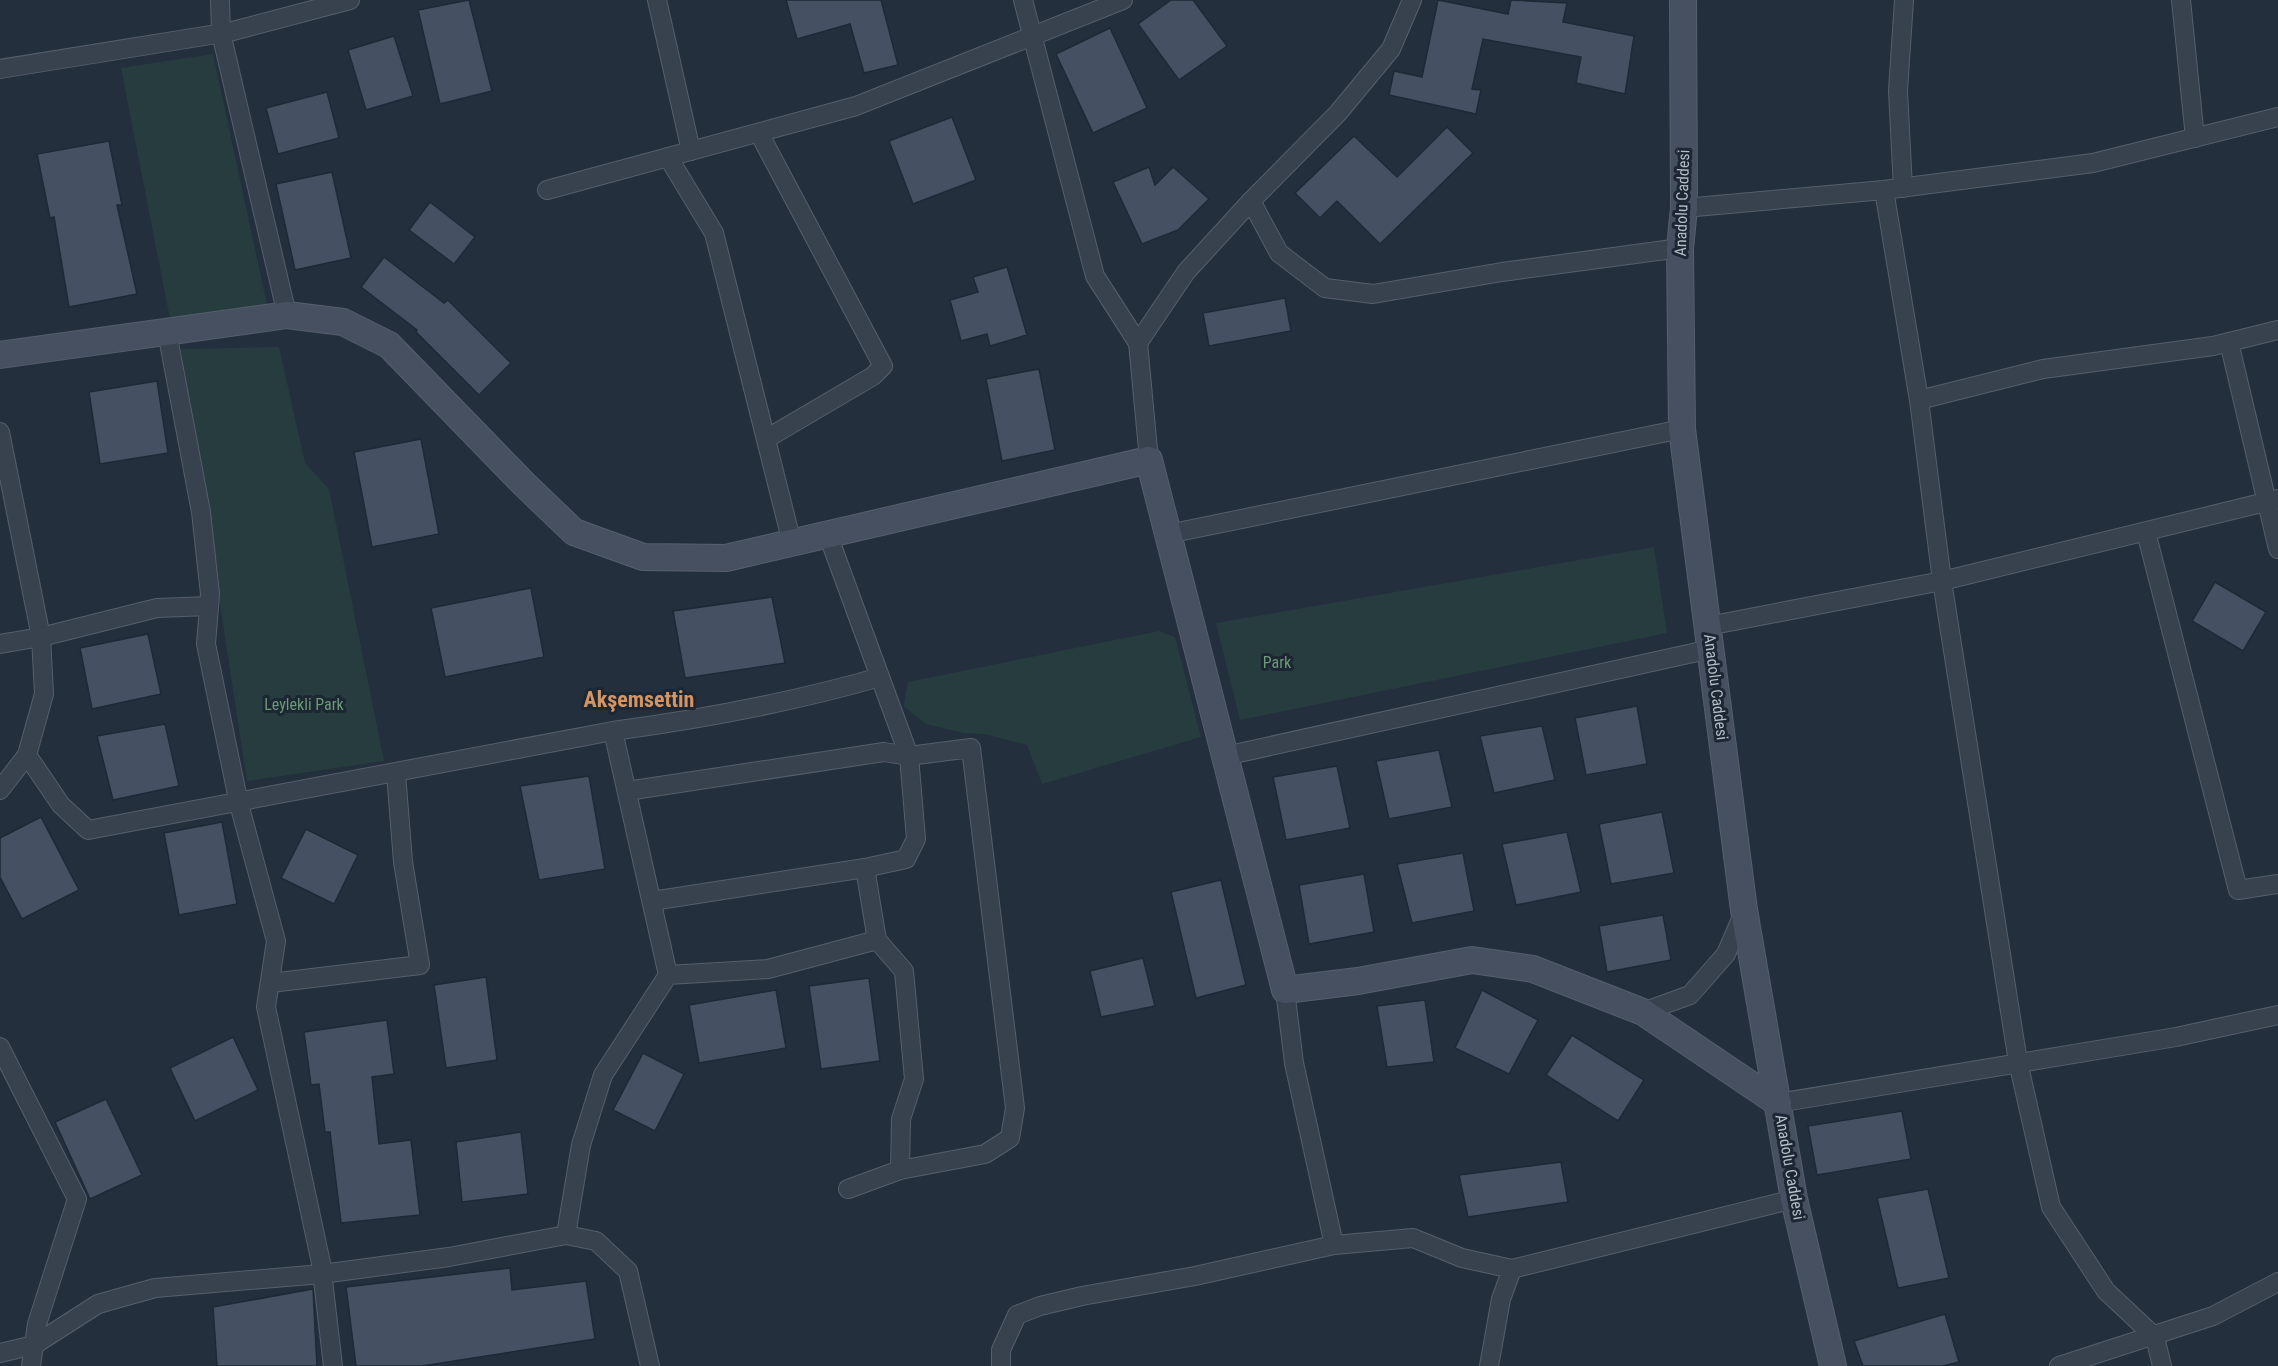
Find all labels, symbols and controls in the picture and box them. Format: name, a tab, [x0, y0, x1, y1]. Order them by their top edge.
street label: Anadolu Caddesi	[1671, 149, 1693, 257]
street label: Anadolu Caddesi	[1700, 633, 1732, 741]
park label: Park	[1263, 653, 1292, 672]
district label: Akşemsettin	[584, 687, 694, 712]
park label: Leylekli Park	[264, 695, 345, 714]
street label: Anadolu Caddesi	[1771, 1113, 1809, 1221]

